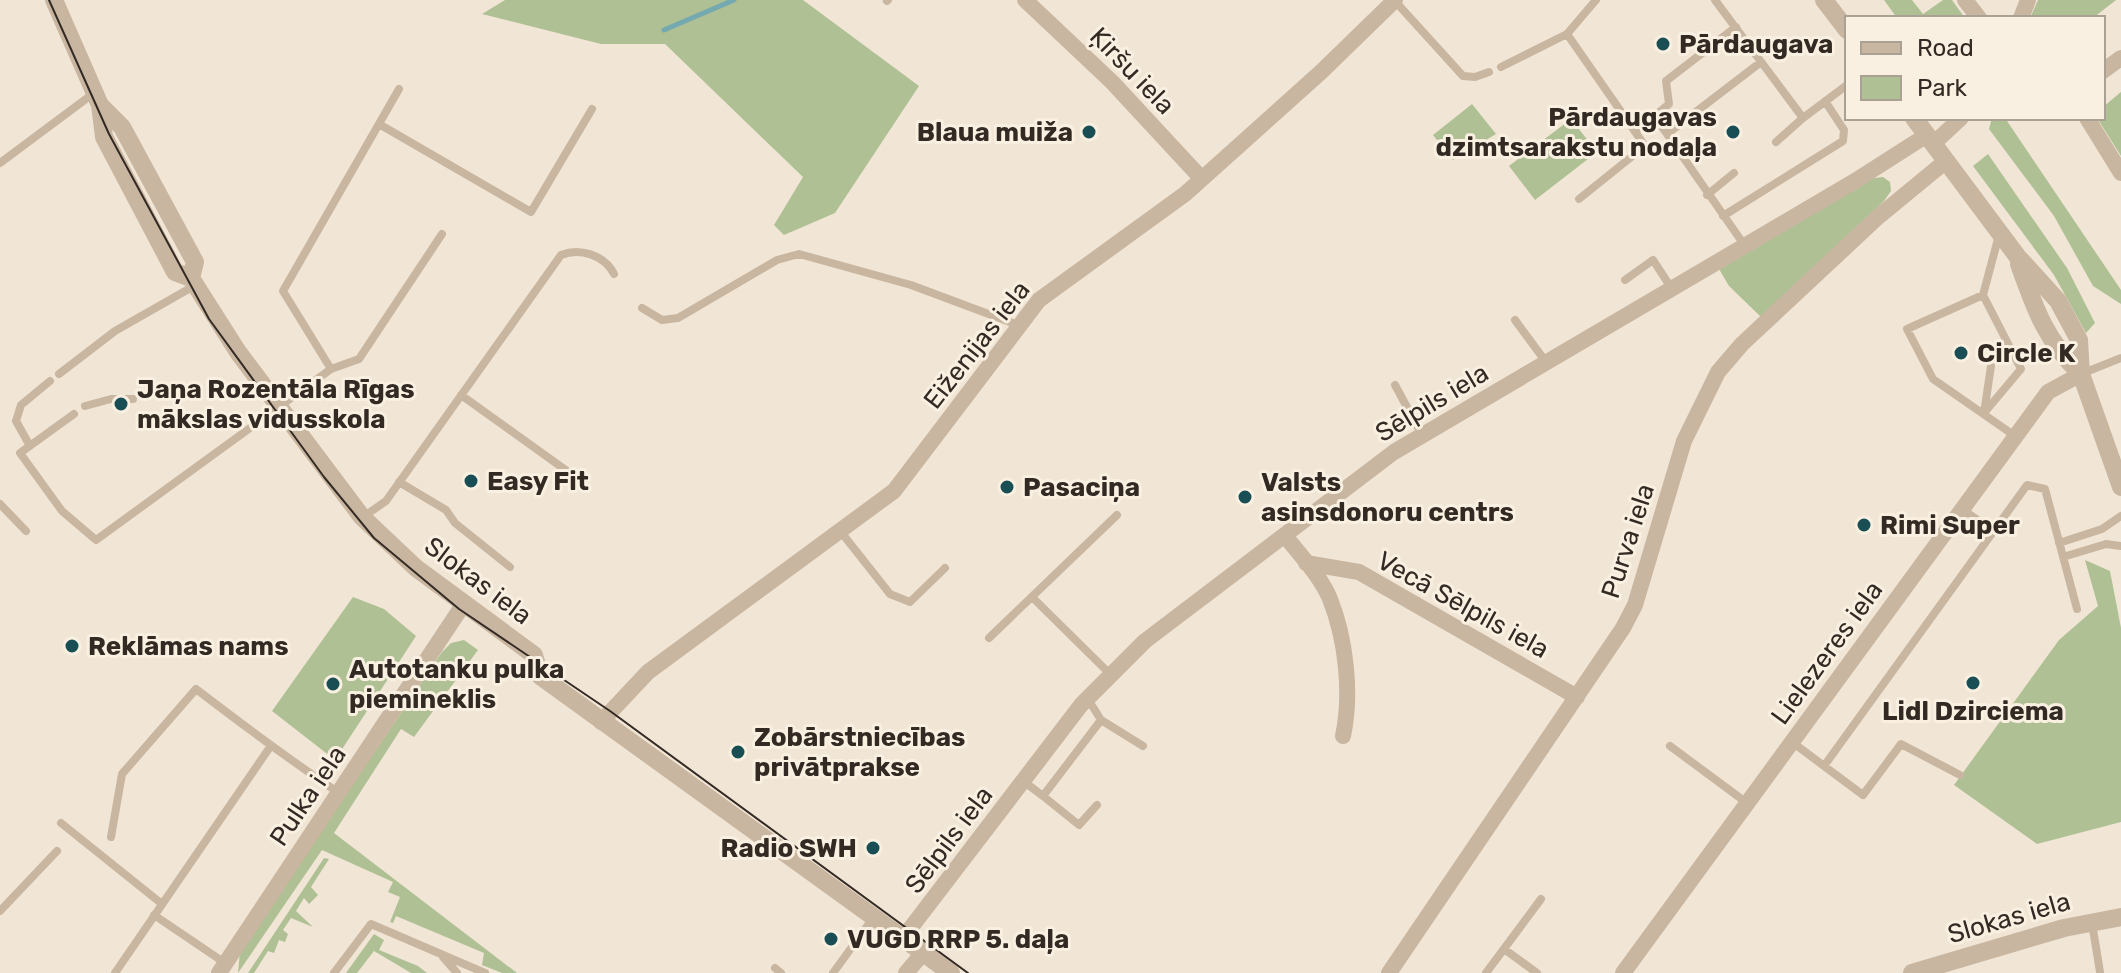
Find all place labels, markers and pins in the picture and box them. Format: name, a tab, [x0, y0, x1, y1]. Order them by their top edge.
place label: Pārdaugava	[1679, 29, 1833, 60]
marker: Pārdaugava	[1654, 35, 1672, 53]
place label: Pārdaugavas dzimtsarakstu nodaļa	[1436, 102, 1717, 163]
place label: Blaua muiža	[917, 117, 1073, 148]
marker: Blaua muiža	[1080, 123, 1098, 141]
marker: Pārdaugavas dzimtsarakstu nodaļa	[1724, 123, 1742, 141]
place label: Circle K	[1977, 338, 2075, 369]
marker: Circle K	[1952, 344, 1970, 362]
place label: Jaņa Rozentāla Rīgas mākslas vidusskola	[137, 374, 415, 435]
marker: Jaņa Rozentāla Rīgas mākslas vidusskola	[112, 395, 130, 413]
place label: Easy Fit	[487, 466, 589, 497]
place label: Valsts asinsdonoru centrs	[1261, 467, 1514, 528]
marker: Easy Fit	[462, 472, 480, 490]
place label: Pasaciņa	[1023, 472, 1140, 503]
marker: Pasaciņa	[998, 478, 1016, 496]
marker: Valsts asinsdonoru centrs	[1236, 488, 1254, 506]
place label: Rimi Super	[1880, 510, 2020, 541]
marker: Rimi Super	[1855, 516, 1873, 534]
place label: Reklāmas nams	[88, 631, 289, 662]
marker: Reklāmas nams	[63, 637, 81, 655]
place label: Autotanku pulka piemineklis	[349, 654, 564, 715]
marker: Lidl Dzirciema	[1964, 674, 1982, 692]
marker: Autotanku pulka piemineklis	[324, 675, 342, 693]
place label: Lidl Dzirciema	[1882, 696, 2064, 727]
place label: Zobārstniecības privātprakse	[754, 722, 965, 783]
marker: Zobārstniecības privātprakse	[729, 743, 747, 761]
place label: Radio SWH	[720, 833, 857, 864]
marker: Radio SWH	[864, 839, 882, 857]
place label: VUGD RRP 5. daļa	[847, 924, 1069, 955]
marker: VUGD RRP 5. daļa	[822, 930, 840, 948]

